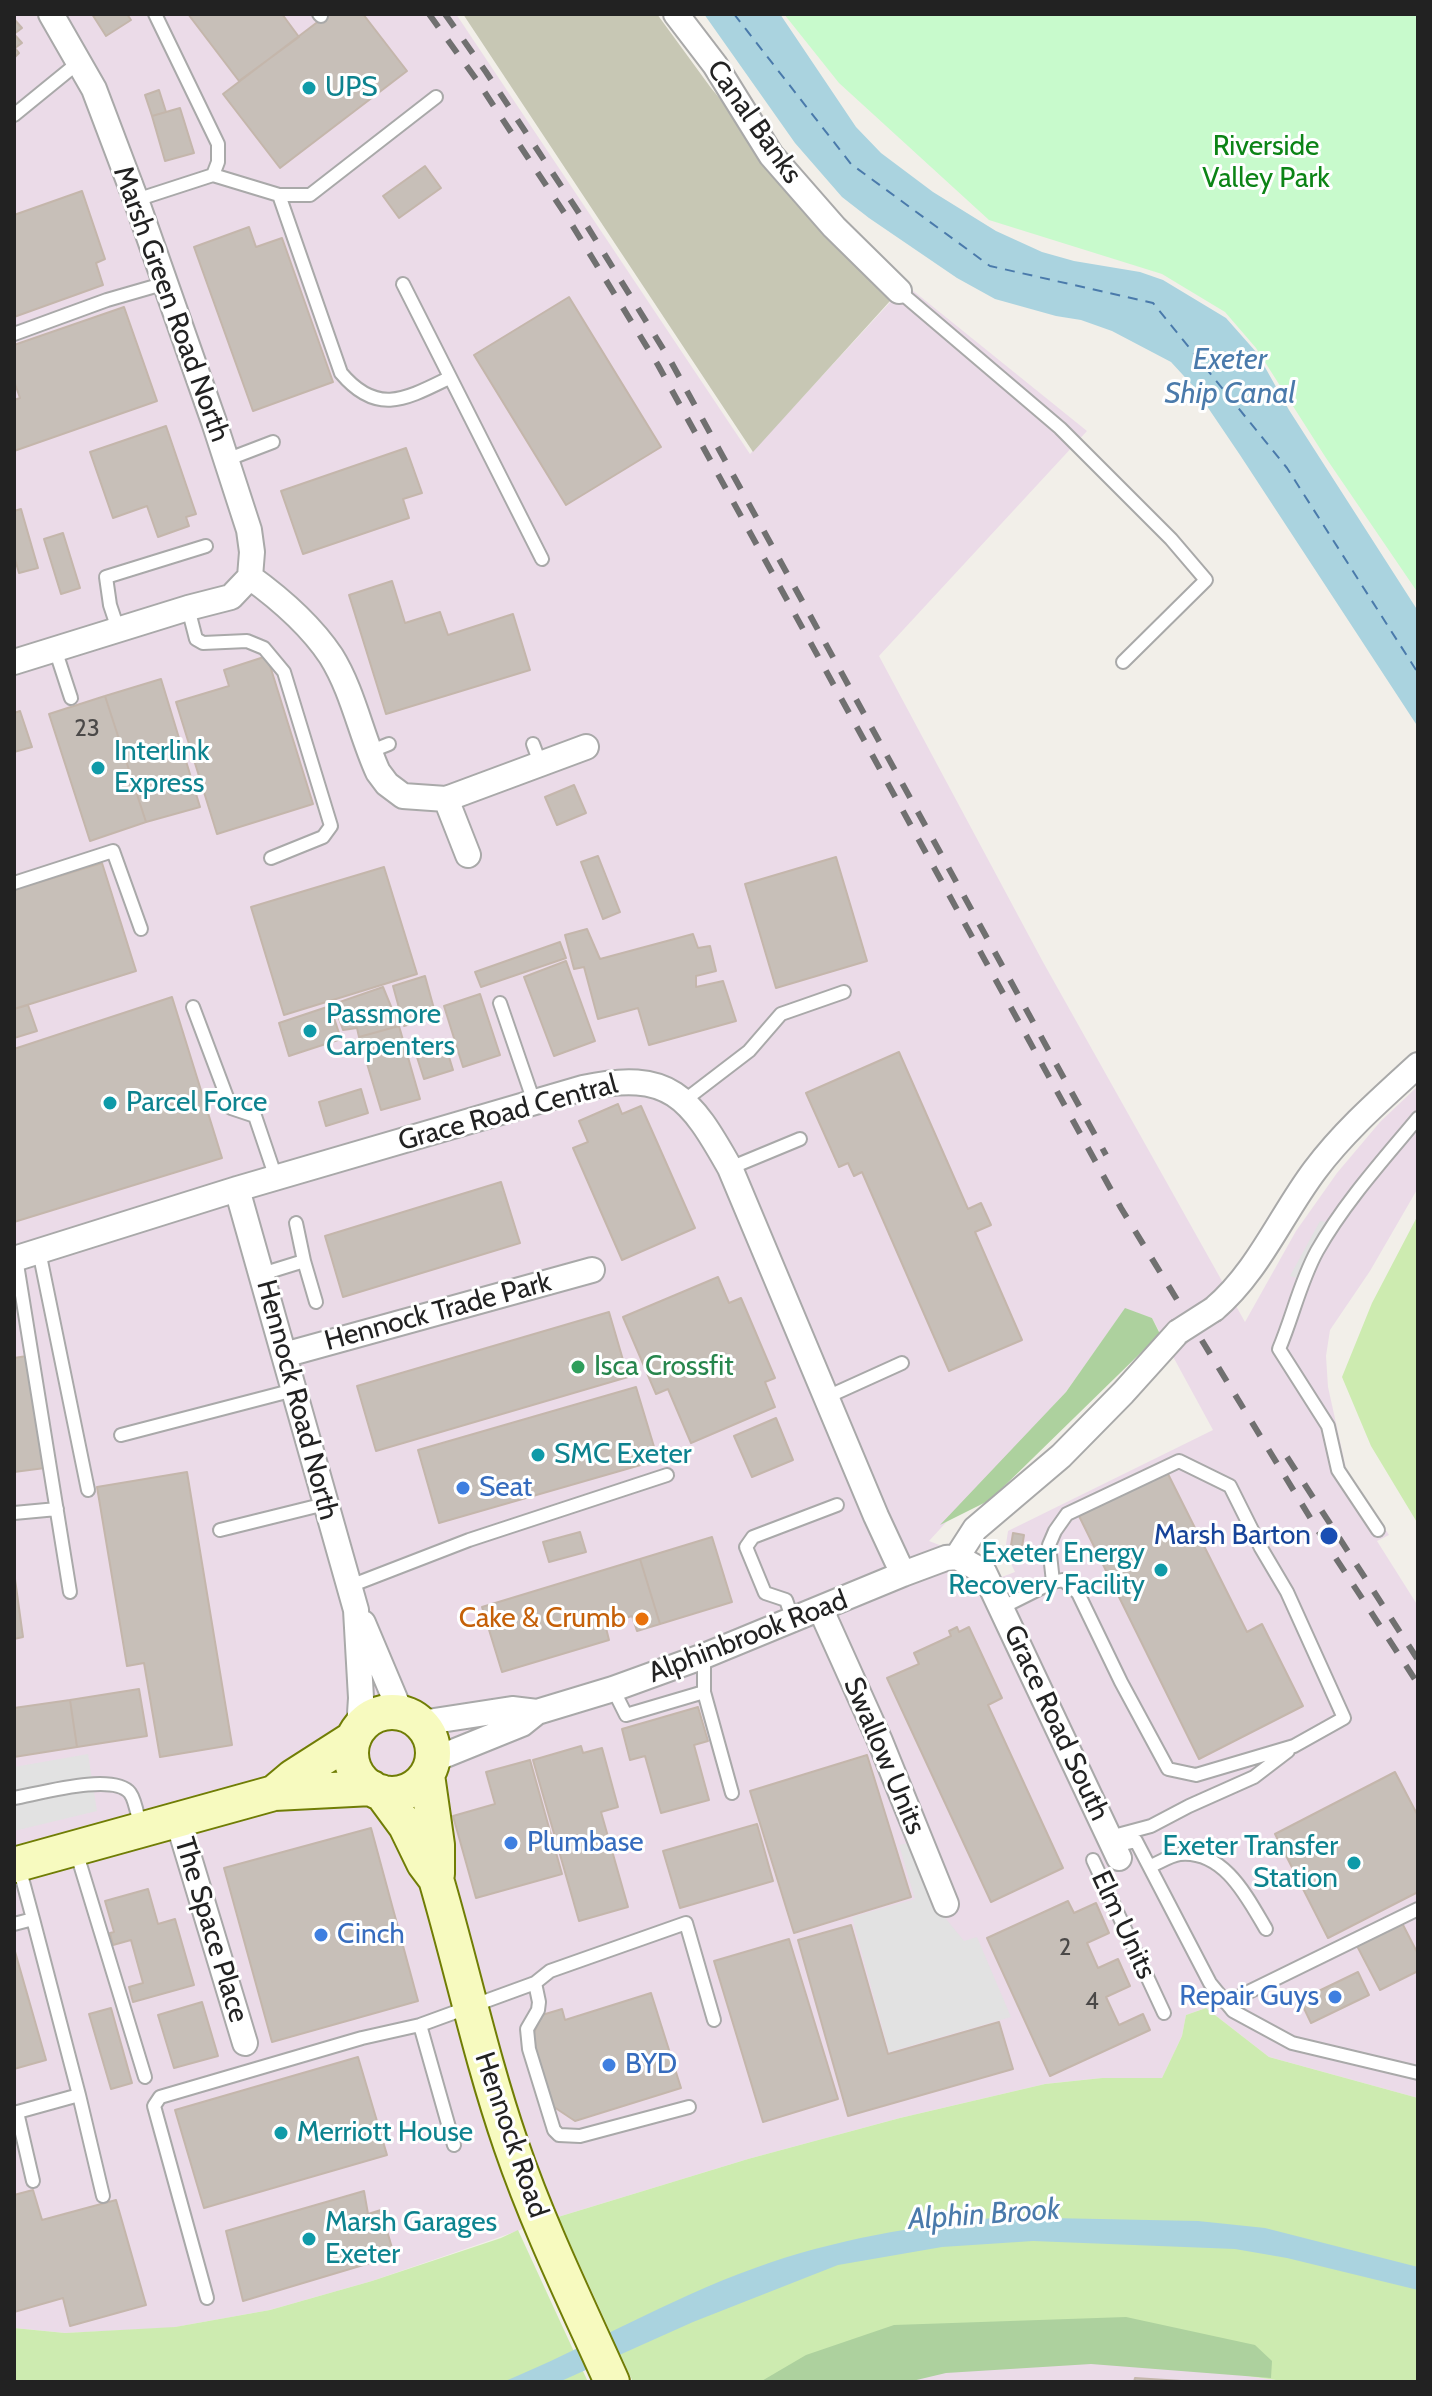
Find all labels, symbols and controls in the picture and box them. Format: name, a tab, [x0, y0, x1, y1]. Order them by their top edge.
street label: Canal Banks	[699, 54, 809, 190]
place label: UPS	[325, 71, 378, 105]
marker: UPS	[300, 79, 318, 97]
park label: Riverside Valley Park	[1202, 130, 1330, 196]
street label: Marsh Green Road North	[105, 162, 237, 446]
water label: Exeter Ship Canal	[1164, 342, 1296, 412]
house number: 23	[74, 715, 100, 743]
place label: Interlink Express	[114, 735, 210, 801]
marker: Interlink Express	[89, 759, 107, 777]
place label: Passmore Carpenters	[326, 998, 455, 1064]
marker: Passmore Carpenters	[301, 1022, 319, 1040]
street label: Grace Road Central	[395, 1068, 621, 1158]
place label: Parcel Force	[126, 1086, 267, 1120]
marker: Parcel Force	[101, 1094, 119, 1112]
street label: Hennock Trade Park	[321, 1266, 555, 1358]
street label: Hennock Road North	[249, 1276, 345, 1524]
place label: Isca Crossfit	[594, 1350, 734, 1384]
marker: Isca Crossfit	[569, 1358, 587, 1376]
place label: SMC Exeter	[554, 1438, 692, 1472]
marker: SMC Exeter	[529, 1446, 547, 1464]
place label: Seat	[479, 1471, 532, 1505]
marker: Seat	[454, 1479, 472, 1497]
place label: Marsh Barton	[1154, 1519, 1311, 1553]
marker: Marsh Barton	[1318, 1525, 1340, 1547]
place label: Exeter Energy Recovery Facility	[948, 1537, 1145, 1603]
marker: Exeter Energy Recovery Facility	[1152, 1561, 1170, 1579]
street label: Alphinbrook Road	[644, 1584, 852, 1690]
place label: Cake & Crumb	[459, 1602, 626, 1636]
marker: Cake & Crumb	[633, 1610, 651, 1628]
street label: Grace Road South	[996, 1620, 1116, 1826]
street label: Swallow Units	[836, 1673, 932, 1839]
place label: Plumbase	[527, 1826, 644, 1860]
place label: Exeter Transfer Station	[1163, 1830, 1338, 1896]
street label: The Space Place	[167, 1833, 255, 2027]
marker: Plumbase	[502, 1834, 520, 1852]
marker: Exeter Transfer Station	[1345, 1854, 1363, 1872]
street label: Elm Units	[1083, 1866, 1163, 1984]
place label: Cinch	[337, 1918, 405, 1952]
marker: Cinch	[312, 1926, 330, 1944]
house number: 2	[1059, 1934, 1071, 1962]
place label: Repair Guys	[1179, 1980, 1319, 2014]
house number: 4	[1085, 1988, 1099, 2016]
marker: Repair Guys	[1326, 1988, 1344, 2006]
street label: Hennock Road	[467, 2048, 555, 2222]
place label: BYD	[625, 2048, 677, 2082]
marker: BYD	[600, 2056, 618, 2074]
place label: Merriott House	[297, 2116, 473, 2150]
marker: Merriott House	[272, 2124, 290, 2142]
water label: Alphin Brook	[907, 2192, 1061, 2238]
place label: Marsh Garages Exeter	[325, 2206, 497, 2272]
marker: Marsh Garages Exeter	[300, 2230, 318, 2248]

